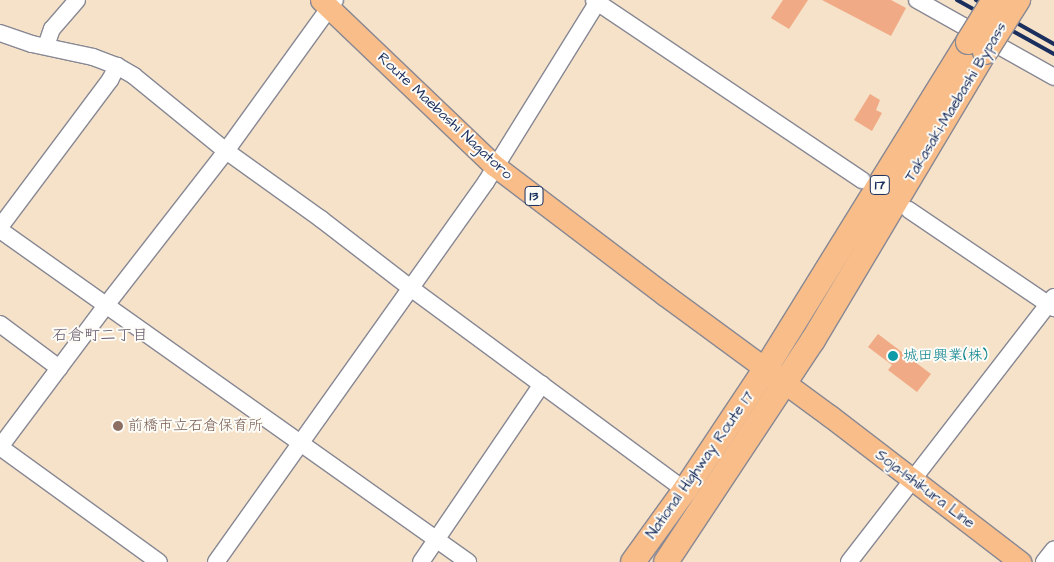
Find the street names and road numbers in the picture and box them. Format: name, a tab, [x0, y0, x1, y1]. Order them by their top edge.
street label: Takasaki-Maebashi Bypass	[901, 19, 1011, 185]
street label: Route Maebashi Nagatoro	[374, 49, 516, 183]
road number: 17	[869, 174, 891, 196]
road number: 13	[524, 185, 544, 208]
street label: National Highway Route 17	[642, 388, 758, 542]
street label: Soja-Ishikura Line	[872, 446, 978, 532]

